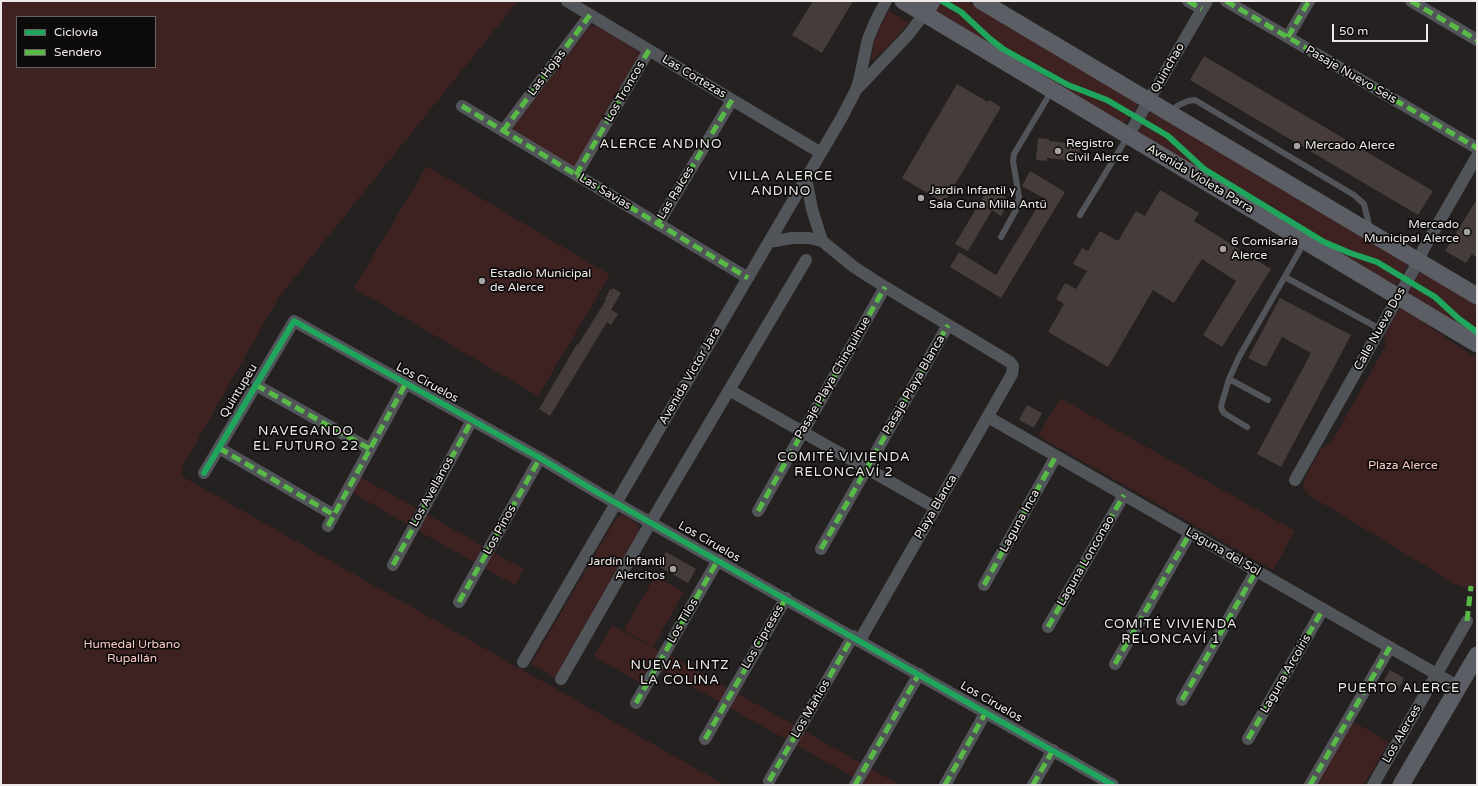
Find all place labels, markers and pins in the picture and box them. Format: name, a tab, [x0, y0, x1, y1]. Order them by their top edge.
place label: Registro Civil Alerce	[1066, 137, 1129, 165]
place label: Mercado Alerce	[1305, 139, 1395, 153]
marker: Mercado Alerce	[1292, 141, 1302, 151]
marker: Registro Civil Alerce	[1053, 146, 1063, 156]
place label: Jardín Infantil y Sala Cuna Milla Antü	[929, 184, 1047, 212]
marker: Jardín Infantil y Sala Cuna Milla Antü	[916, 193, 926, 203]
place label: Mercado Municipal Alerce	[1364, 218, 1459, 246]
marker: Mercado Municipal Alerce	[1462, 227, 1472, 237]
place label: 6 Comisaría Alerce	[1231, 235, 1298, 263]
marker: 6 Comisaría Alerce	[1218, 244, 1228, 254]
place label: Estadio Municipal de Alerce	[490, 267, 591, 295]
marker: Estadio Municipal de Alerce	[477, 276, 487, 286]
place label: Jardín Infantil Alercitos	[588, 555, 665, 583]
marker: Jardín Infantil Alercitos	[668, 564, 678, 574]

